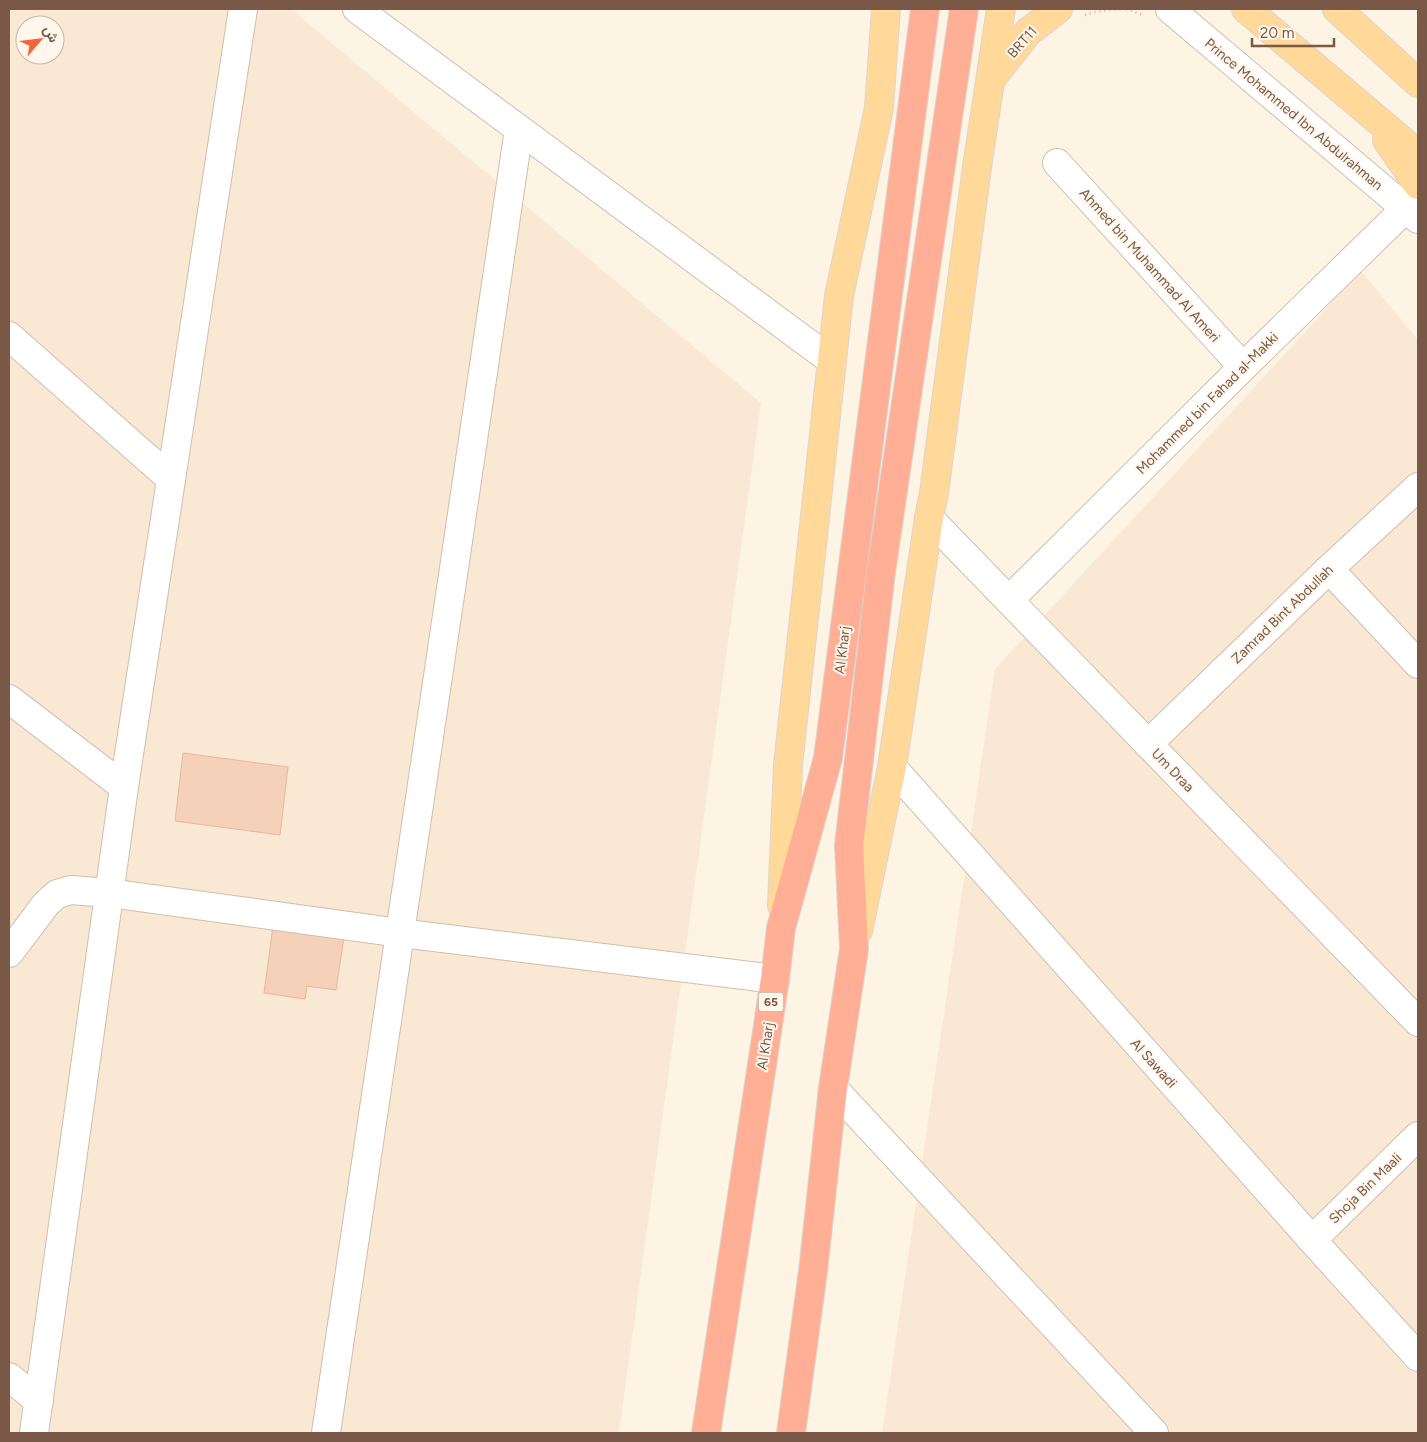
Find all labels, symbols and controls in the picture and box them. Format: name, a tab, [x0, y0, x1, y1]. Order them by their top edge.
north arrow	[15, 15, 65, 65]
scale bar	[1252, 15, 1334, 47]
text: ش	[40, 23, 63, 46]
street label: BRT11	[1004, 23, 1041, 62]
text: 20 m	[1260, 24, 1294, 42]
street label: Prince Mohammed Ibn Abdulrahman	[1201, 35, 1386, 194]
street label: Ahmed bin Muhammad Al Ameri	[1076, 185, 1223, 346]
street label: Mohammed bin Fahad al-Makki	[1133, 329, 1282, 478]
street label: Zamrad Bint Abdullah	[1228, 561, 1337, 667]
street label: Al Kharj	[831, 625, 854, 675]
street label: Um Draa	[1148, 745, 1197, 796]
road number: 65	[758, 992, 784, 1012]
street label: Al Kharj	[753, 1021, 778, 1071]
street label: Al Sawadi	[1127, 1035, 1180, 1092]
street label: Shoja Bin Maali	[1325, 1149, 1405, 1227]

